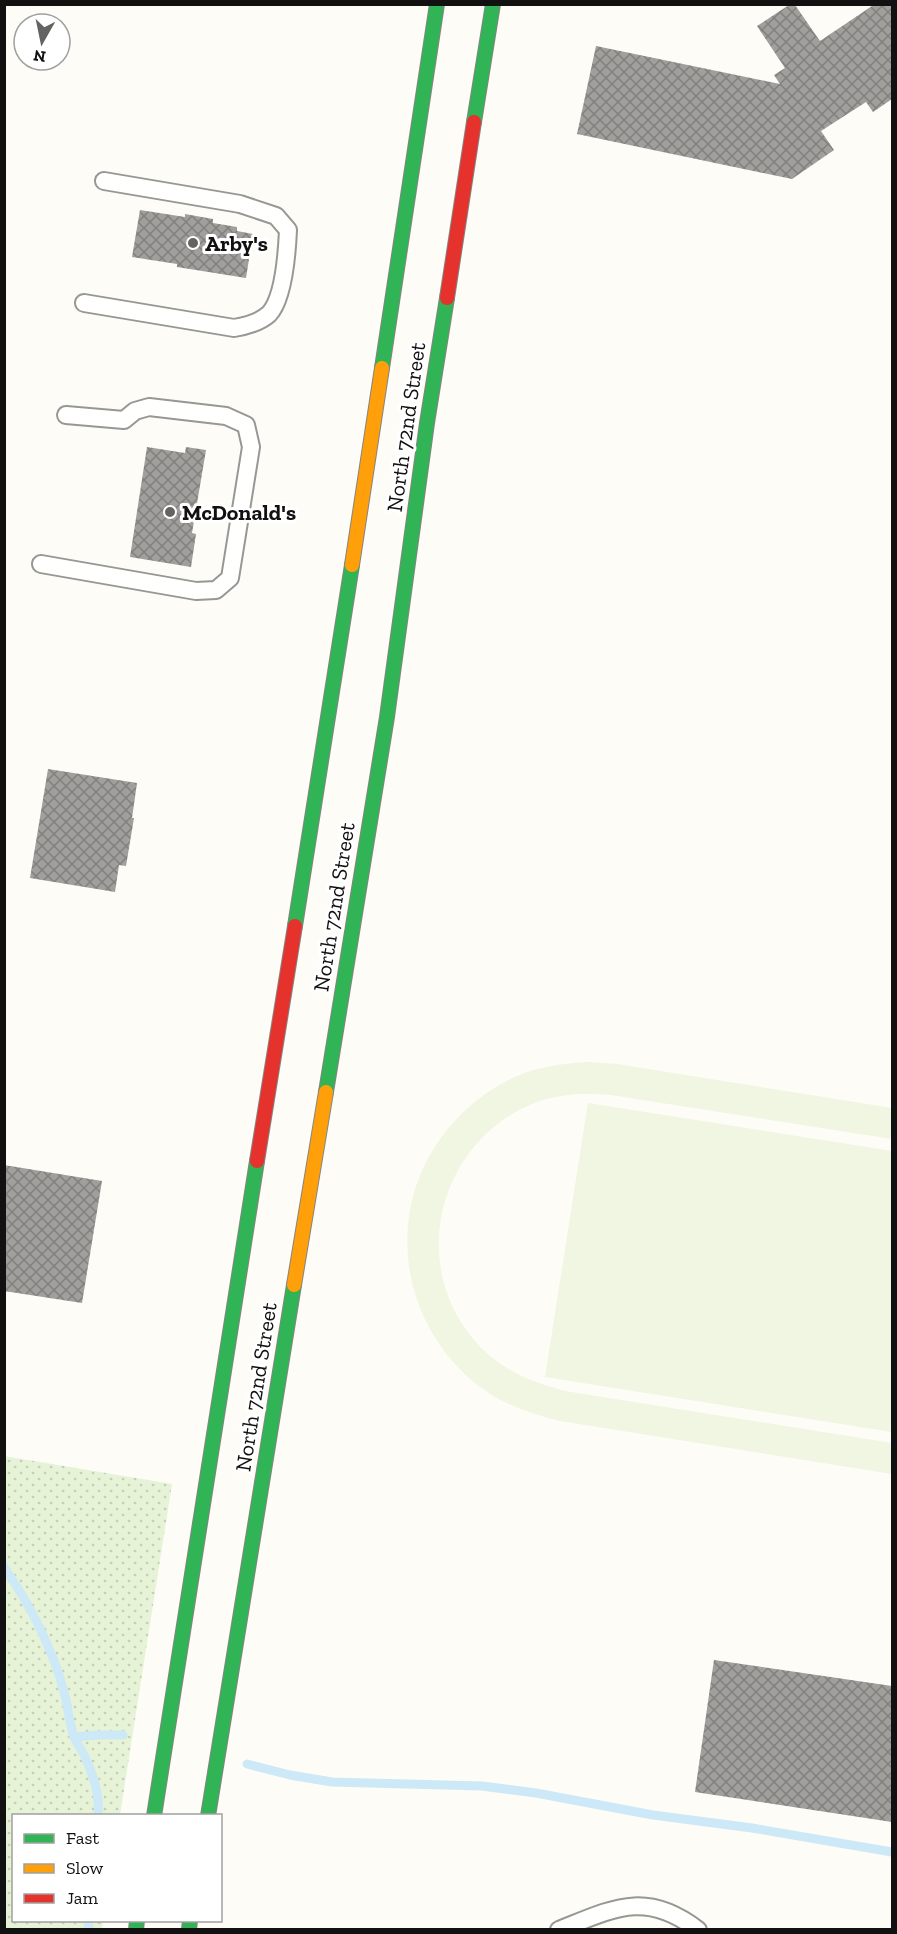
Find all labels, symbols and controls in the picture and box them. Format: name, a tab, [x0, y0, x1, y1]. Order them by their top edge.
north arrow	[12, 12, 72, 72]
text: N	[32, 46, 47, 67]
place label: Arby's	[205, 230, 268, 257]
marker: Arby's	[186, 236, 200, 250]
street label: North 72nd Street	[381, 340, 431, 513]
place label: McDonald's	[182, 499, 296, 526]
marker: McDonald's	[163, 505, 177, 519]
street label: North 72nd Street	[307, 820, 361, 993]
street label: North 72nd Street	[229, 1300, 283, 1473]
legend	[12, 1814, 222, 1922]
text: Fast	[66, 1827, 99, 1849]
text: Slow	[66, 1857, 103, 1879]
text: Jam	[66, 1887, 98, 1909]

